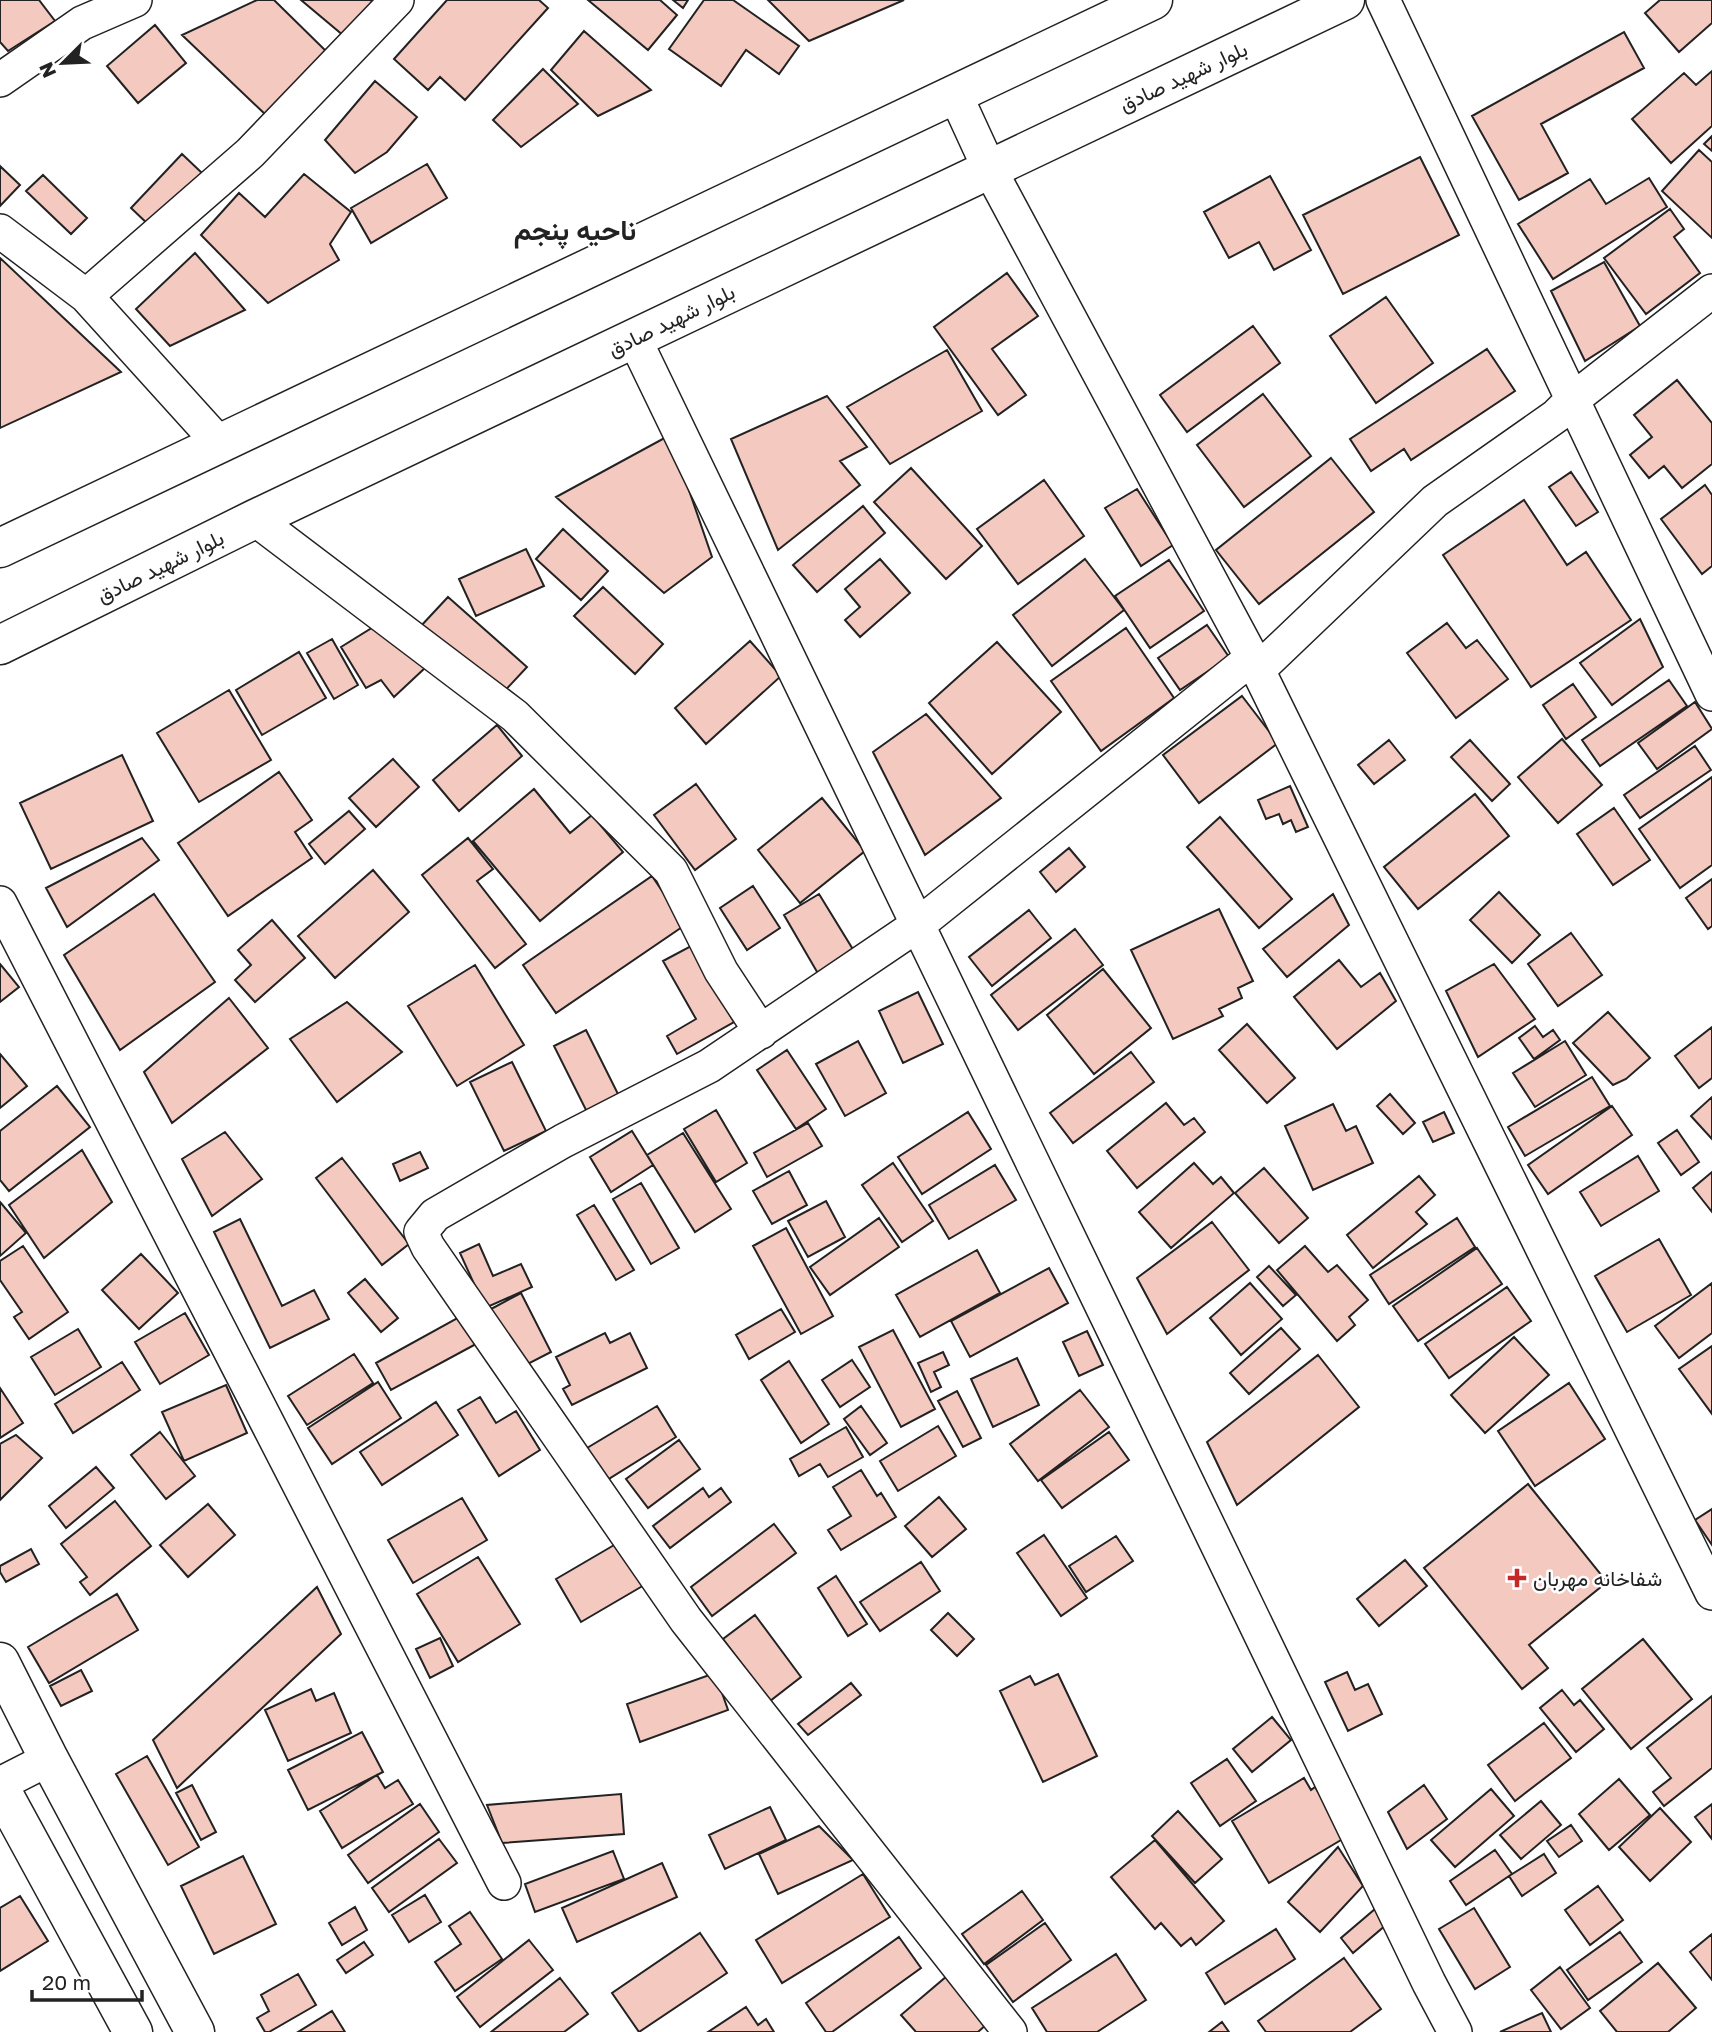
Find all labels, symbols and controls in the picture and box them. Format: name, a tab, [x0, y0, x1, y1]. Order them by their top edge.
north arrow	[28, 28, 98, 98]
street label: بلوار شهید صادق	[1115, 35, 1252, 118]
text: N	[34, 59, 60, 81]
district label: ناحیه پنجم	[514, 213, 636, 250]
street label: بلوار شهید صادق	[603, 278, 739, 363]
street label: بلوار شهید صادق	[92, 524, 228, 609]
place label: شفاخانه مهربان	[1533, 1565, 1662, 1592]
marker: شفاخانه مهربان	[1507, 1568, 1527, 1588]
scale bar	[32, 1958, 142, 2002]
text: 20 m	[42, 1969, 91, 1995]

